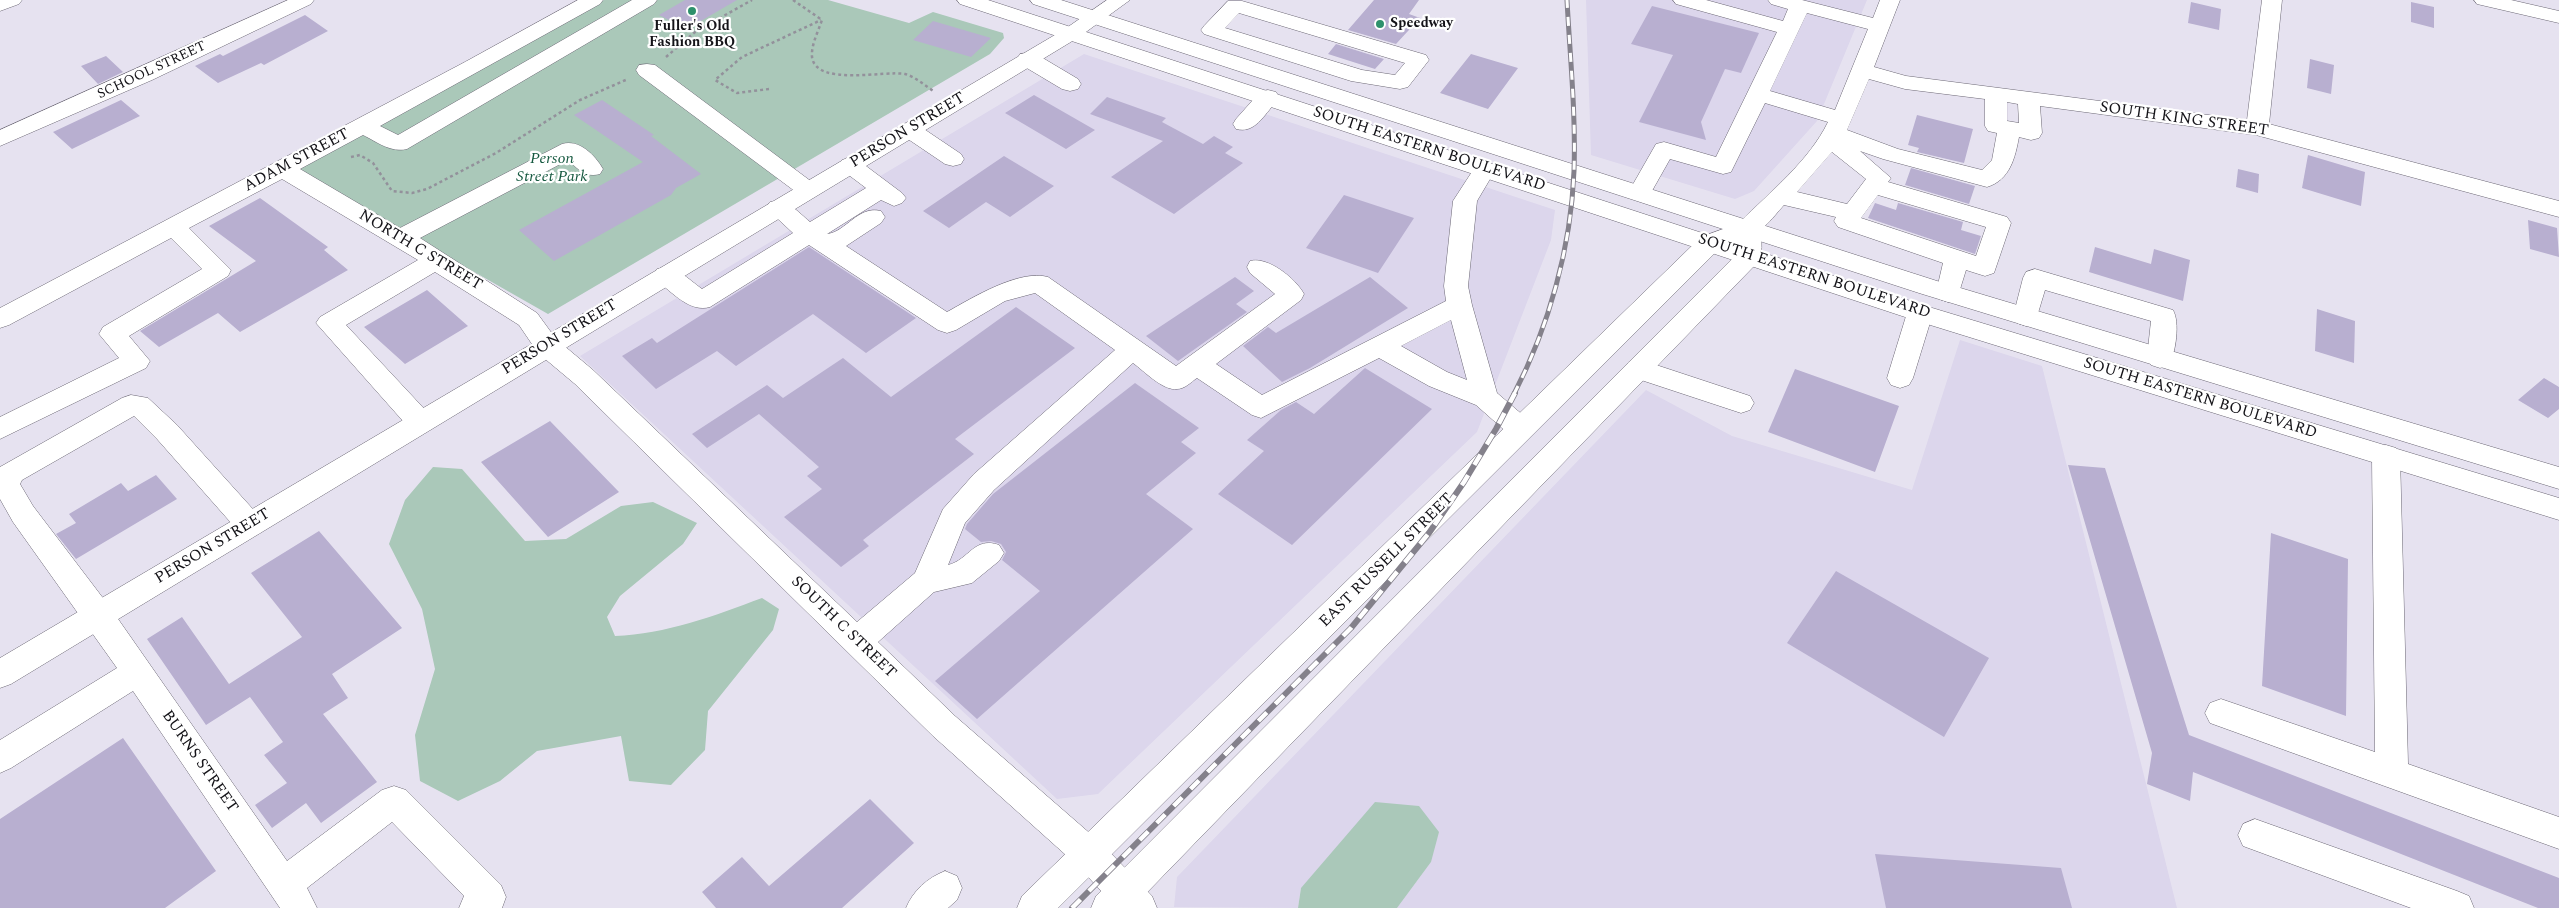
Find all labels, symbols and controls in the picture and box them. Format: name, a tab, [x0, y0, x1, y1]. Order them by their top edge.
marker: Fuller's Old Fashion BBQ	[686, 5, 698, 17]
place label: Speedway	[1390, 16, 1453, 32]
marker: Speedway	[1374, 18, 1386, 30]
place label: Fuller's Old Fashion BBQ	[649, 19, 735, 52]
street label: SCHOOL STREET	[95, 38, 209, 104]
street label: PERSON STREET	[847, 89, 969, 173]
street label: SOUTH KING STREET	[2098, 99, 2270, 141]
street label: SOUTH EASTERN BOULEVARD	[1310, 103, 1548, 197]
street label: ADAM STREET	[241, 125, 353, 197]
park label: Person Street Park	[516, 150, 588, 188]
street label: NORTH C STREET	[355, 206, 485, 296]
street label: SOUTH EASTERN BOULEVARD	[1695, 230, 1933, 324]
street label: PERSON STREET	[499, 296, 621, 380]
street label: SOUTH EASTERN BOULEVARD	[2081, 354, 2319, 444]
street label: EAST RUSSELL STREET	[1316, 490, 1458, 632]
street label: PERSON STREET	[152, 505, 274, 589]
street label: SOUTH C STREET	[786, 573, 900, 683]
street label: BURNS STREET	[157, 707, 241, 817]

